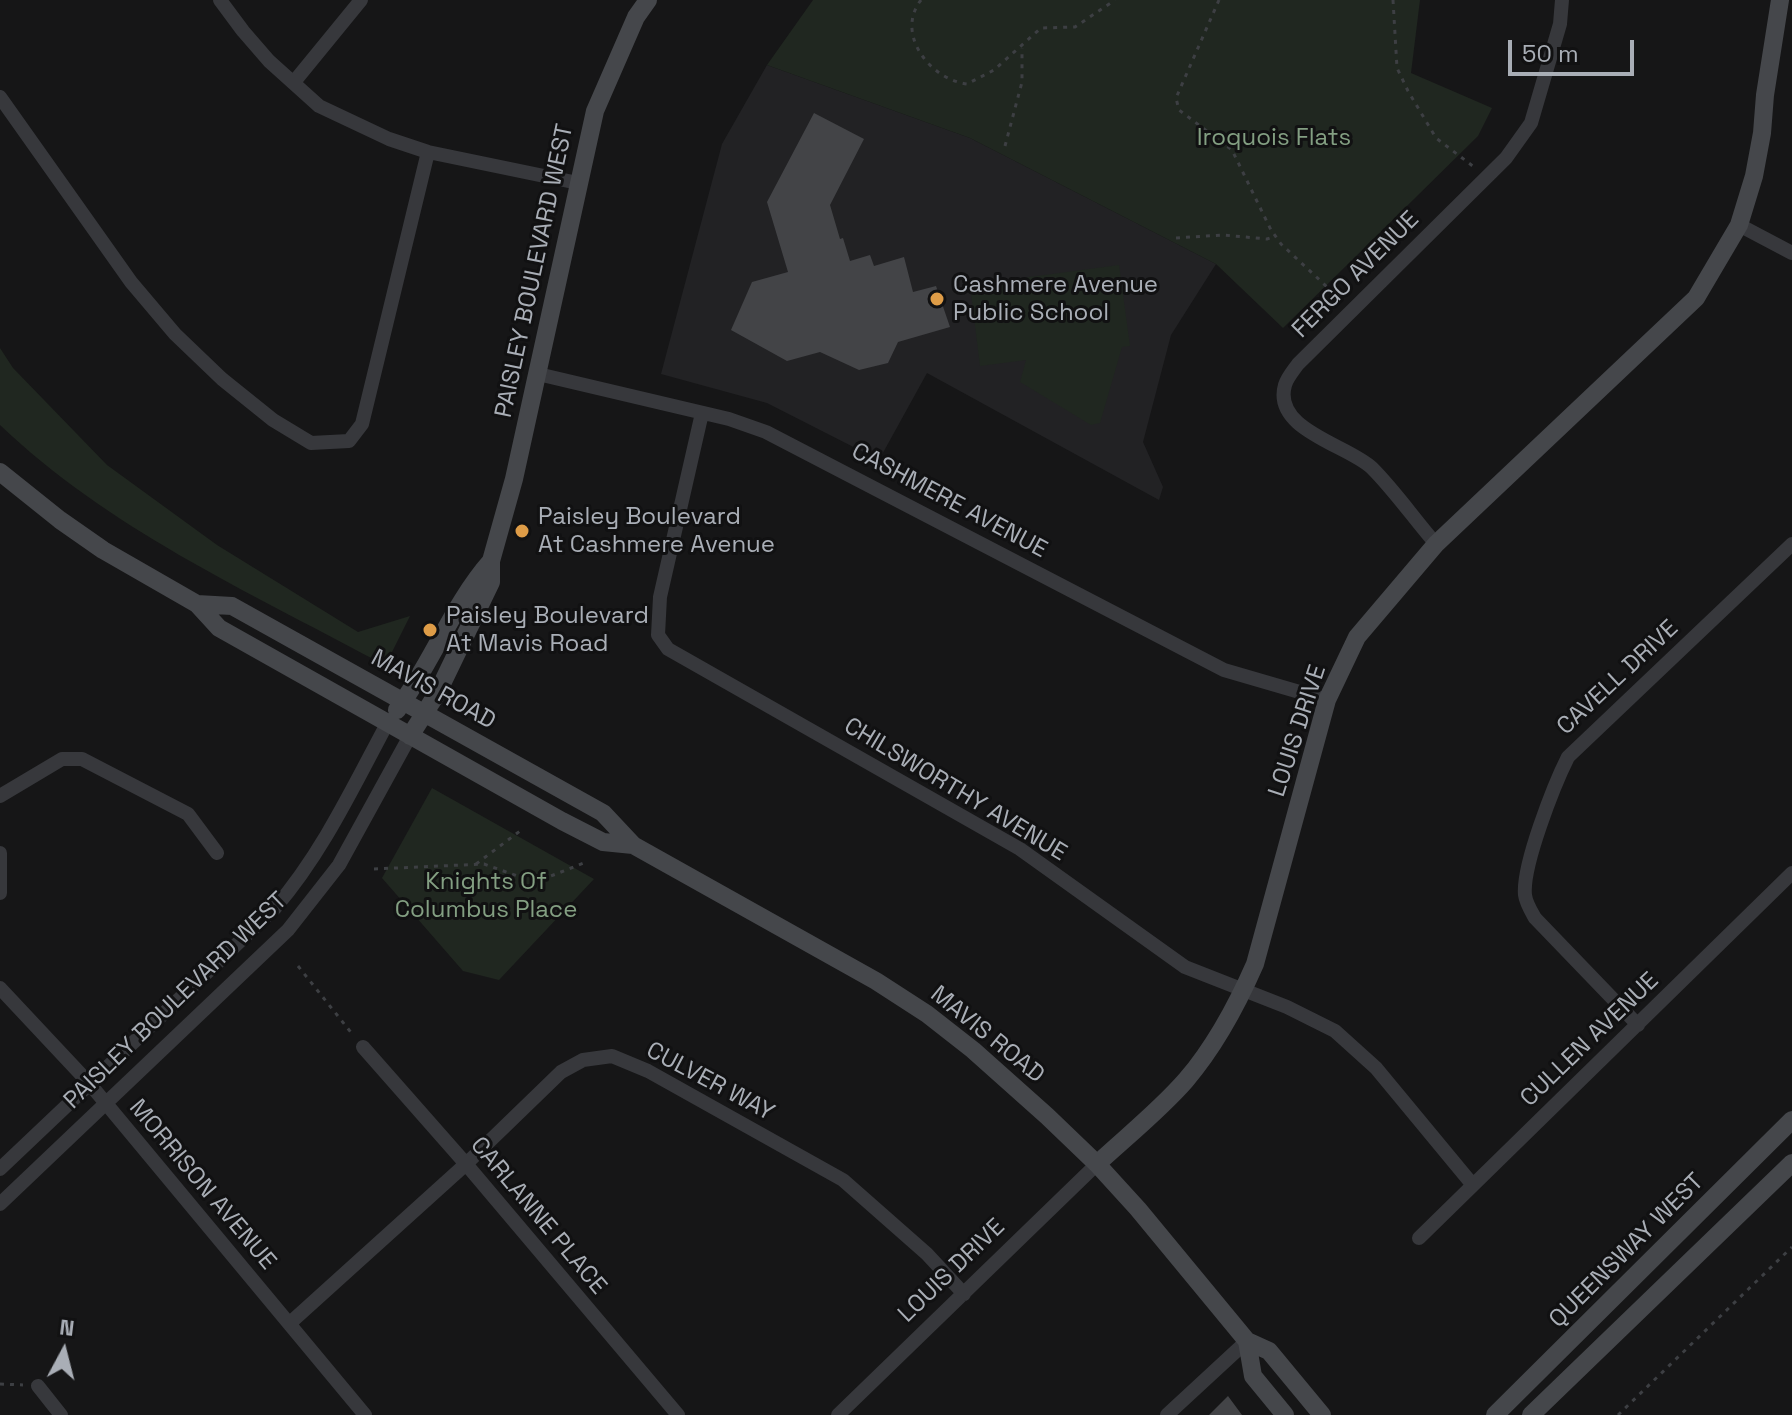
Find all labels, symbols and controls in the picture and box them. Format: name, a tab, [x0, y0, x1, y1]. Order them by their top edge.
scale bar	[1512, 24, 1638, 74]
text: 50 m	[1522, 38, 1579, 69]
street label: PAISLEY BOULEVARD WEST	[490, 122, 580, 420]
park label: Iroquois Flats	[1197, 124, 1351, 152]
street label: FERGO AVENUE	[1287, 206, 1425, 344]
place label: Cashmere Avenue Public School	[953, 271, 1158, 327]
marker: Cashmere Avenue Public School	[928, 290, 946, 308]
street label: CASHMERE AVENUE	[846, 437, 1052, 565]
place label: Paisley Boulevard At Cashmere Avenue	[538, 503, 775, 559]
marker: Paisley Boulevard At Cashmere Avenue	[513, 522, 531, 540]
place label: Paisley Boulevard At Mavis Road	[446, 602, 649, 658]
street label: CAVELL DRIVE	[1551, 615, 1685, 741]
marker: Paisley Boulevard At Mavis Road	[421, 621, 439, 639]
street label: MAVIS ROAD	[366, 644, 500, 736]
street label: LOUIS DRIVE	[1263, 662, 1333, 800]
street label: CHILSWORTHY AVENUE	[838, 712, 1072, 868]
park label: Knights Of Columbus Place	[395, 868, 577, 924]
street label: PAISLEY BOULEVARD WEST	[58, 887, 294, 1115]
street label: CULLEN AVENUE	[1515, 967, 1665, 1113]
street label: MAVIS ROAD	[924, 980, 1050, 1090]
street label: CULVER WAY	[641, 1036, 779, 1128]
street label: MORRISON AVENUE	[122, 1094, 282, 1276]
street label: CARLANNE PLACE	[464, 1131, 612, 1301]
street label: QUEENSWAY WEST	[1544, 1168, 1710, 1334]
street label: LOUIS DRIVE	[893, 1213, 1011, 1329]
north arrow	[24, 1311, 104, 1391]
text: N	[58, 1312, 76, 1342]

